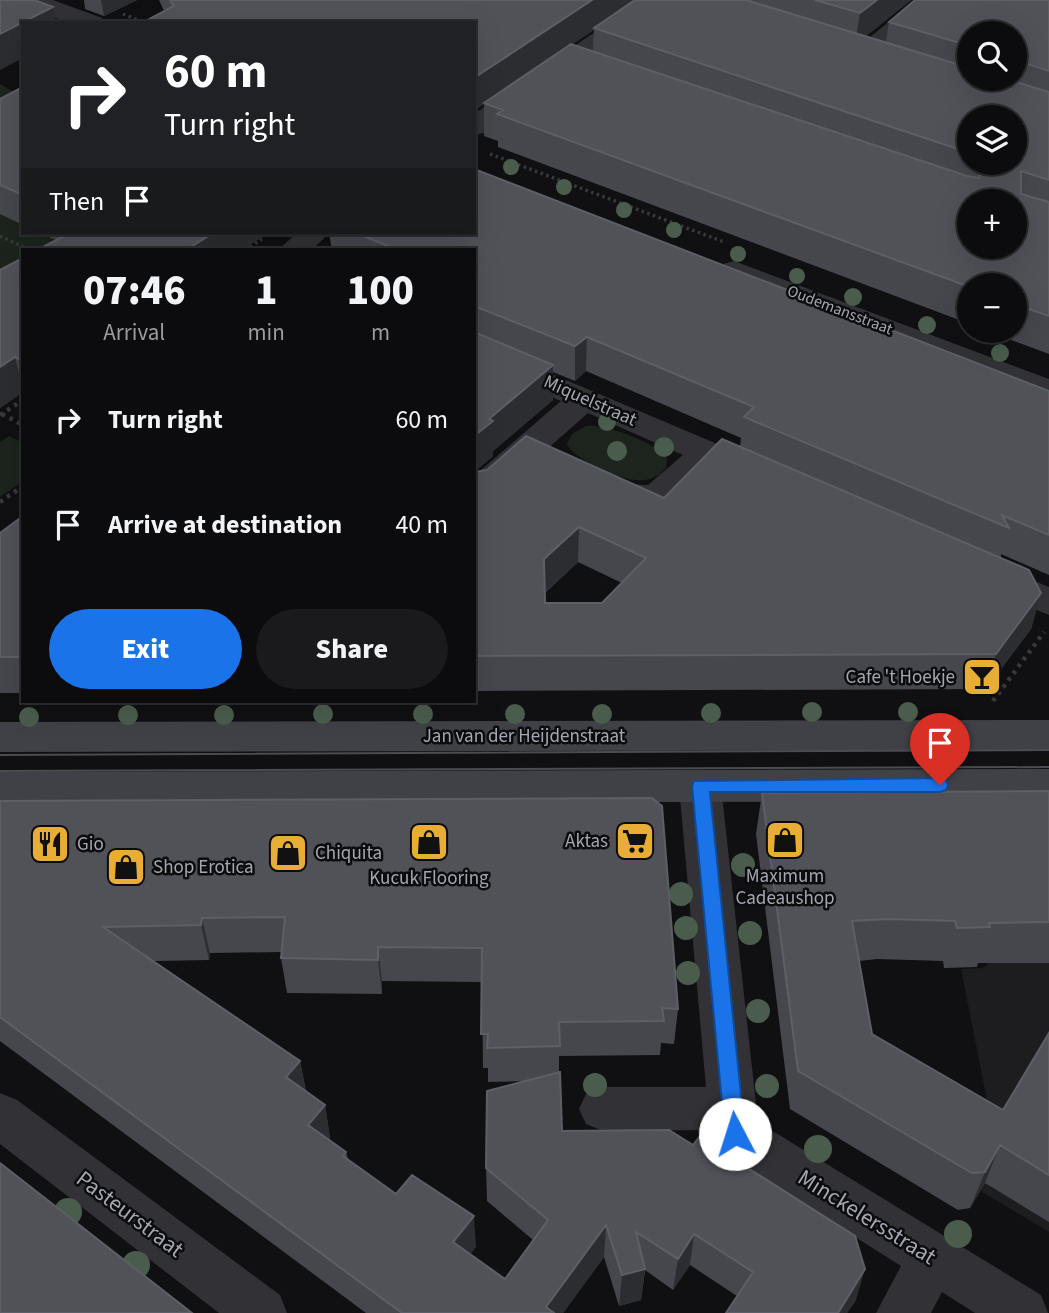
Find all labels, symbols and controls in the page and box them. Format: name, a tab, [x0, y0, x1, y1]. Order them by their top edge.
map controls	[957, 21, 1027, 343]
button: search	[957, 21, 1027, 91]
text: 60 m	[164, 37, 268, 107]
icon: right	[49, 49, 140, 140]
text: Turn right	[164, 102, 295, 148]
button: layers	[957, 105, 1027, 175]
icon: arrive	[118, 182, 156, 220]
text: Then	[49, 183, 104, 220]
button: +	[957, 189, 1027, 259]
text: 07:46	[83, 261, 186, 321]
text: 1	[255, 261, 277, 321]
text: 100	[347, 261, 414, 321]
button: −	[957, 273, 1027, 343]
street label: Oudemansstraat	[784, 280, 896, 340]
text: Arrival	[103, 316, 165, 349]
text: min	[248, 316, 285, 349]
text: m	[371, 316, 390, 349]
street label: Miquelstraat	[539, 369, 641, 434]
icon: right	[49, 401, 87, 439]
text: Turn right	[108, 401, 223, 438]
text: 60 m	[395, 401, 448, 438]
icon: arrive	[49, 506, 87, 544]
text: Arrive at destination	[108, 506, 342, 543]
text: 40 m	[395, 506, 448, 543]
button: Exit	[49, 609, 242, 689]
button: Share	[256, 609, 448, 689]
bar icon: Cafe 't Hoekje	[961, 656, 1003, 698]
place label: Cafe 't Hoekje	[846, 664, 955, 691]
pin	[910, 713, 970, 785]
street label: Jan van der Heijdenstraat	[423, 723, 626, 750]
icon: arrive	[921, 724, 959, 762]
shop icon: Maximum Cadeaushop	[764, 819, 806, 861]
supermarket icon: Aktas	[614, 820, 656, 862]
shop icon: Kucuk Flooring	[408, 821, 450, 863]
restaurant icon: Gio	[29, 823, 71, 865]
place label: Aktas	[565, 828, 608, 855]
place label: Gio	[77, 831, 104, 858]
shop icon: Chiquita	[267, 832, 309, 874]
place label: Chiquita	[315, 840, 382, 867]
shop icon: Shop Erotica	[105, 846, 147, 888]
place label: Shop Erotica	[153, 854, 254, 881]
place label: Maximum Cadeaushop	[735, 863, 835, 912]
place label: Kucuk Flooring	[369, 865, 489, 892]
position arrow	[698, 1097, 772, 1171]
street label: Minckelersstraat	[791, 1161, 943, 1273]
street label: Pasteurstraat	[69, 1163, 191, 1266]

